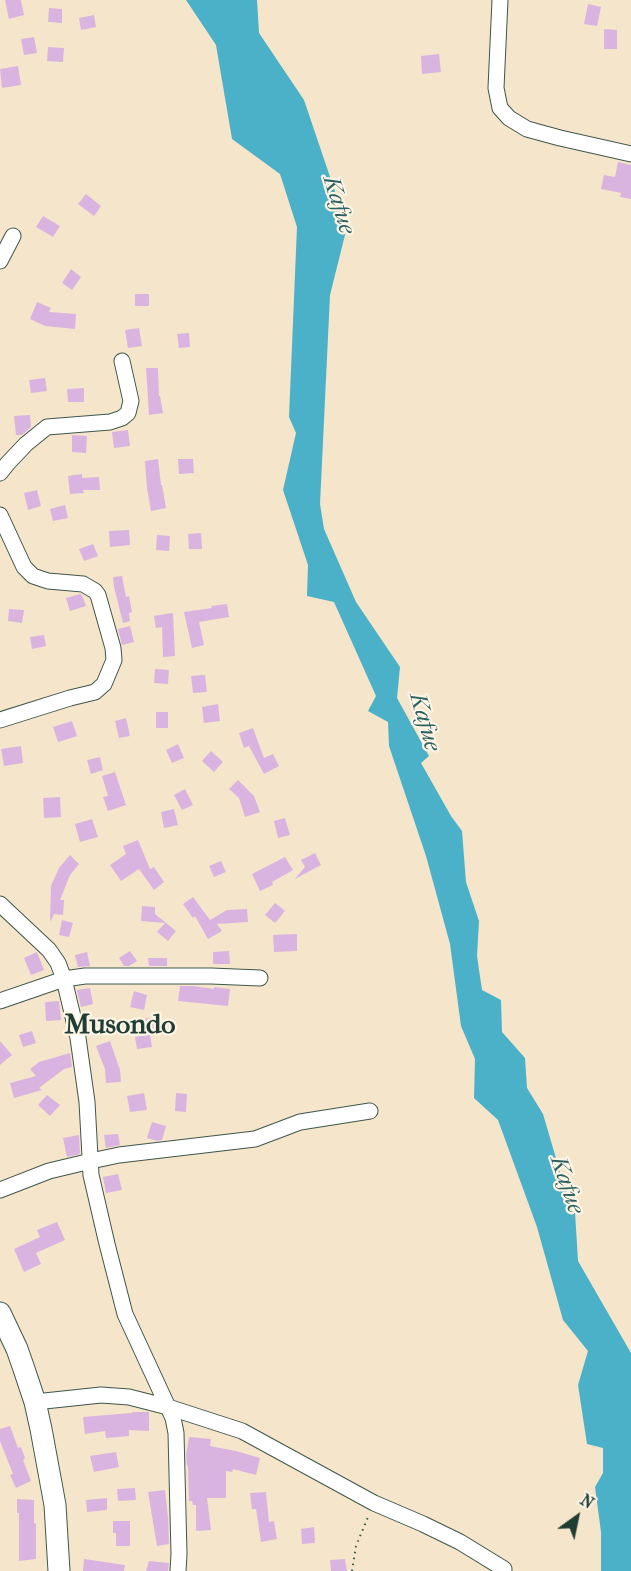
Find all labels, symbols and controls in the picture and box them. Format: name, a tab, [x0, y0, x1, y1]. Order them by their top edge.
water label: Kafue	[315, 172, 361, 238]
water label: Kafue	[402, 689, 446, 755]
district label: Musondo	[64, 1009, 176, 1043]
water label: Kafue	[543, 1152, 589, 1218]
north arrow	[547, 1487, 607, 1547]
text: N	[577, 1490, 597, 1513]

